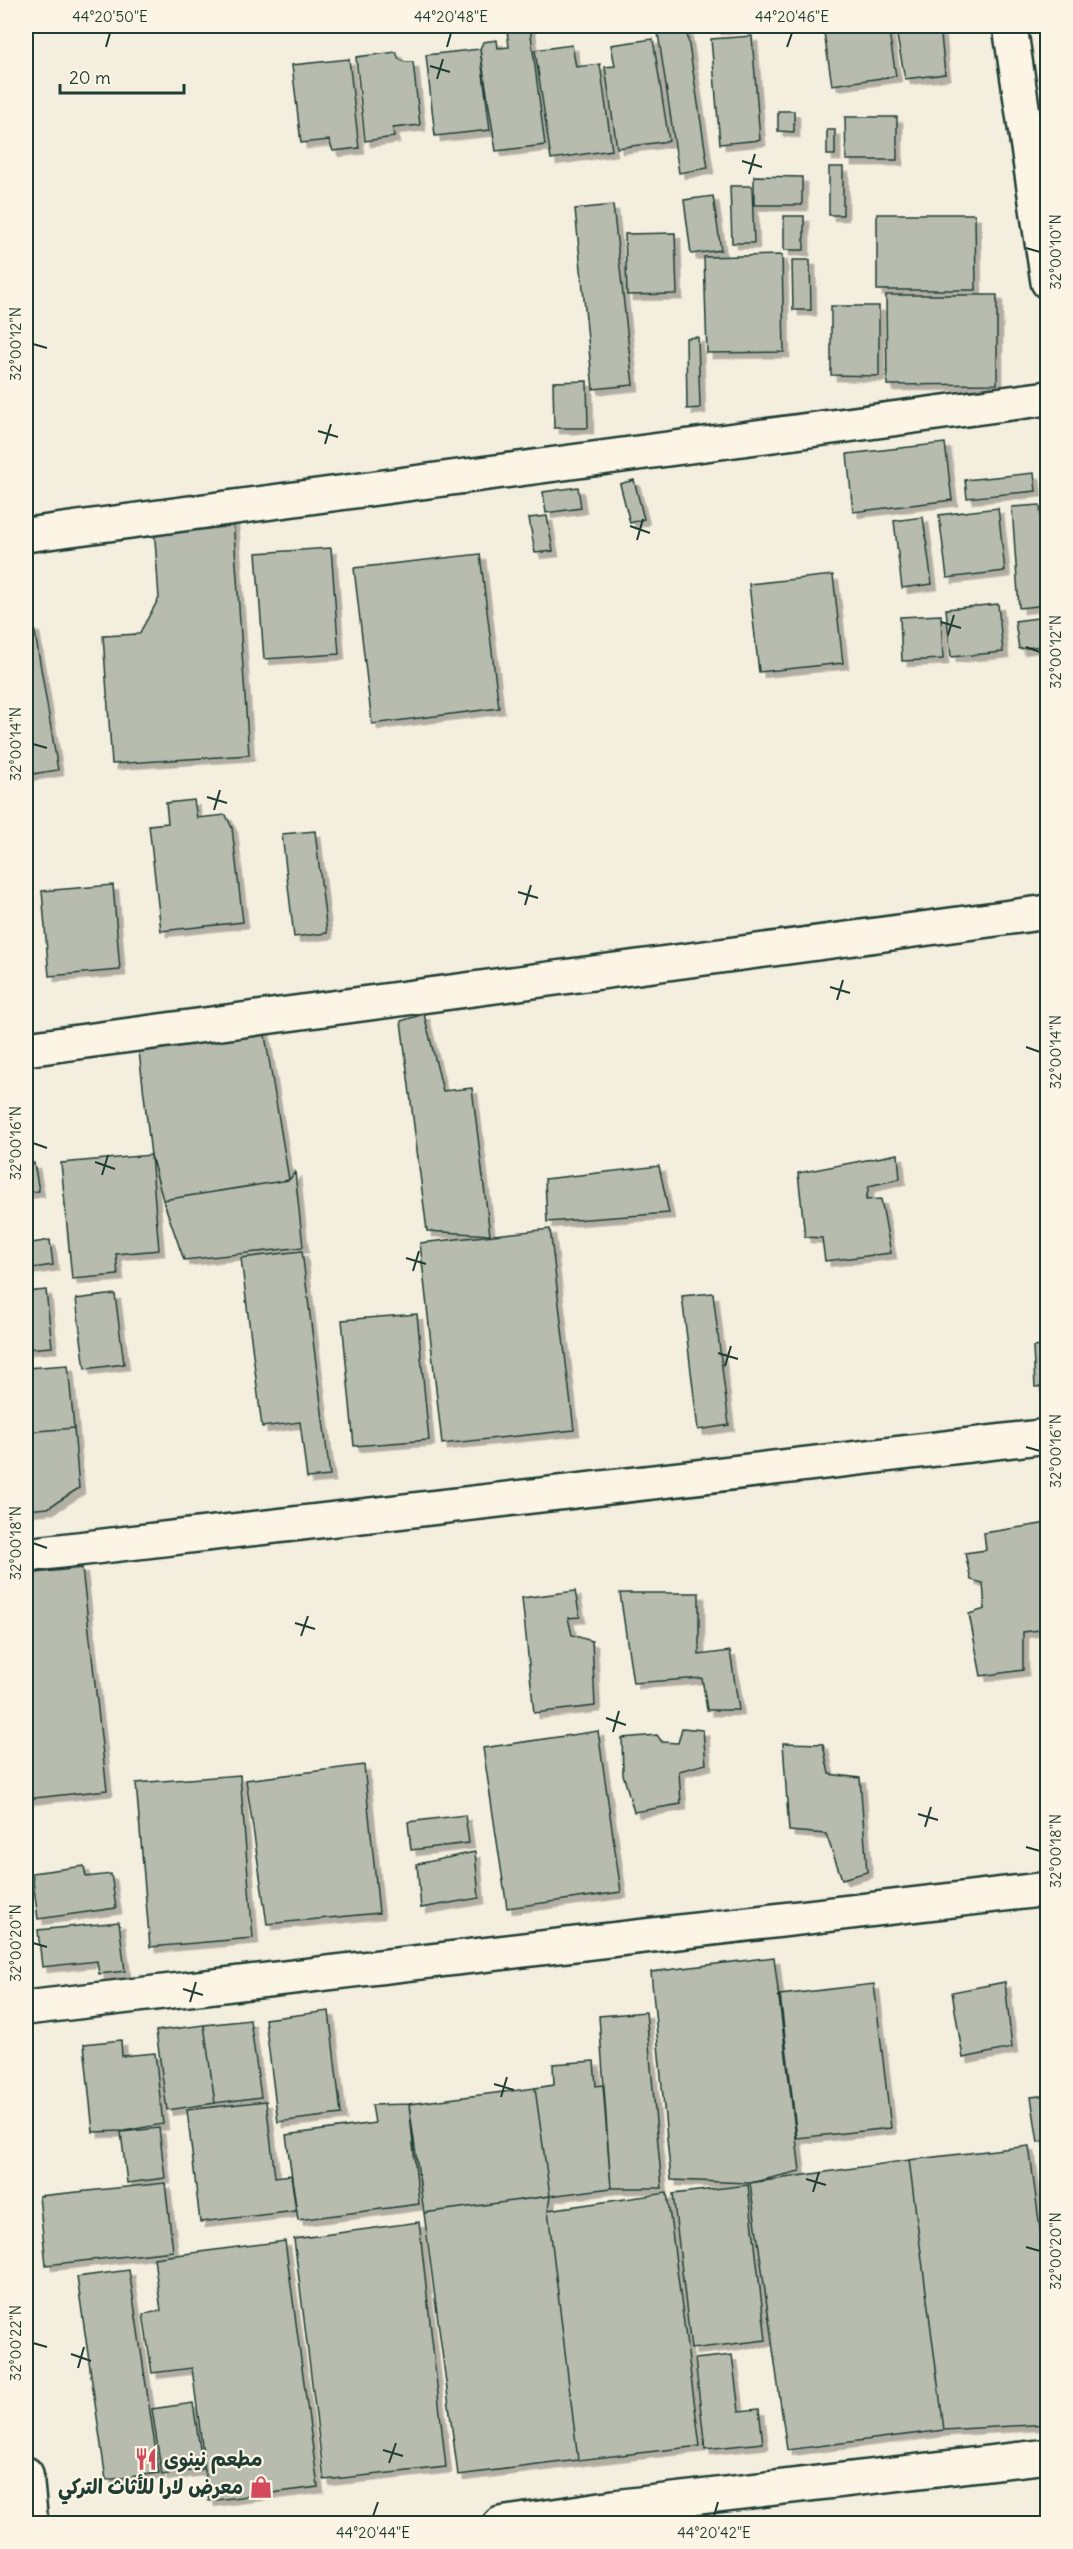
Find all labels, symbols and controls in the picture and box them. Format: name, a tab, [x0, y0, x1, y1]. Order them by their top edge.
text: 44°20'50"E	[72, 7, 148, 26]
text: 44°20'48"E	[414, 7, 488, 26]
text: 44°20'46"E	[755, 7, 829, 26]
scale bar	[60, 57, 184, 95]
text: 20 m	[69, 66, 111, 89]
text: 32°00'10"N	[1046, 214, 1065, 290]
text: 32°00'12"N	[6, 307, 25, 381]
text: 32°00'12"N	[1046, 615, 1065, 689]
text: 32°00'14"N	[6, 707, 25, 781]
text: 32°00'14"N	[1046, 1015, 1065, 1089]
text: 32°00'16"N	[6, 1106, 25, 1180]
text: 32°00'16"N	[1046, 1414, 1065, 1488]
text: 32°00'18"N	[6, 1506, 25, 1580]
text: 32°00'18"N	[1046, 1814, 1065, 1888]
text: 32°00'20"N	[6, 1904, 25, 1982]
text: 32°00'20"N	[1046, 2212, 1065, 2290]
text: 32°00'22"N	[6, 2305, 25, 2381]
restaurant icon: مطعم نينوى	[133, 2446, 159, 2472]
place label: مطعم نينوى	[164, 2446, 263, 2474]
place label: معرض لارا للأثاث التركي	[58, 2474, 243, 2505]
shop icon: معرض لارا للأثاث التركي	[248, 2474, 274, 2500]
text: 44°20'44"E	[336, 2523, 410, 2542]
text: 44°20'42"E	[677, 2523, 751, 2542]

